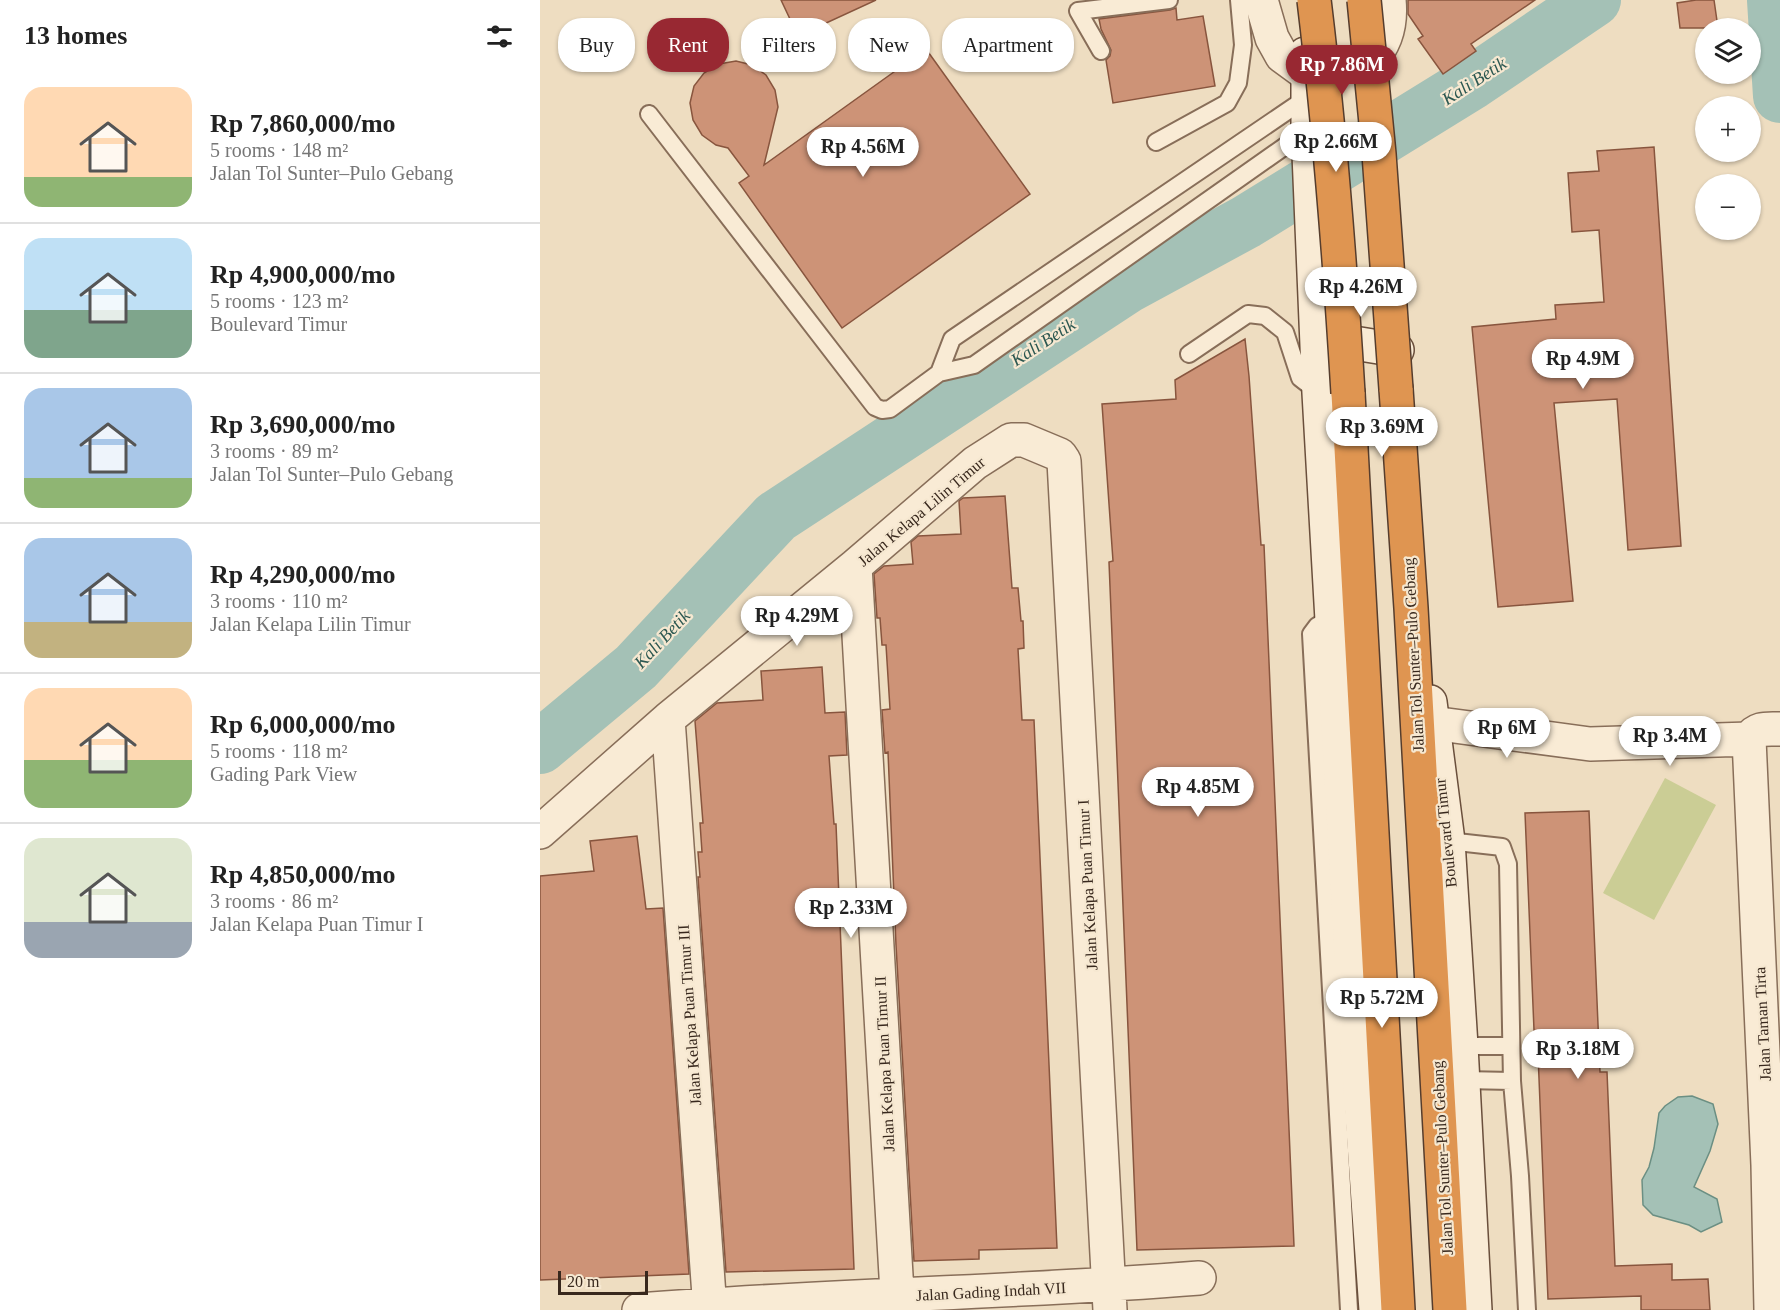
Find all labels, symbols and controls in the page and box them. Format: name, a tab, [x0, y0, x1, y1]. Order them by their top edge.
chip: Buy	[558, 18, 635, 72]
chip: Rent	[647, 18, 729, 72]
chip: Filters	[741, 18, 836, 72]
chip: New	[848, 18, 930, 72]
chip: Apartment	[942, 18, 1074, 72]
map controls	[1695, 18, 1761, 240]
button: layers	[1695, 18, 1761, 84]
icon: filters	[483, 20, 516, 53]
text: 13 homes	[24, 21, 127, 50]
pin: Rp 7.86M	[1280, 45, 1404, 96]
water label: Kali Betik	[1437, 52, 1511, 110]
text: Rp 7.86M	[1300, 53, 1384, 75]
button: +	[1695, 96, 1761, 162]
text: Rp 7,860,000/mo	[210, 109, 396, 138]
icon: home	[72, 111, 144, 183]
pin: Rp 2.66M	[1274, 122, 1398, 173]
pin: Rp 4.56M	[801, 127, 925, 178]
text: Rp 2.66M	[1294, 130, 1378, 152]
text: Rp 4.56M	[821, 135, 905, 157]
text: 5 rooms · 148 m²	[210, 139, 348, 161]
text: Jalan Tol Sunter–Pulo Gebang	[210, 162, 453, 184]
button: −	[1695, 174, 1761, 240]
text: Rp 4,900,000/mo	[210, 260, 396, 289]
icon: home	[72, 262, 144, 334]
pin: Rp 4.26M	[1299, 267, 1423, 318]
text: Rp 4.26M	[1319, 275, 1403, 297]
text: 5 rooms · 123 m²	[210, 290, 348, 312]
text: Boulevard Timur	[210, 313, 347, 335]
water label: Kali Betik	[1006, 313, 1080, 371]
pin: Rp 4.9M	[1528, 339, 1638, 390]
text: Rp 4.9M	[1546, 347, 1620, 369]
pin: Rp 3.69M	[1320, 407, 1444, 458]
text: Rp 3,690,000/mo	[210, 410, 396, 439]
icon: home	[72, 412, 144, 484]
text: Rp 3.69M	[1340, 415, 1424, 437]
text: 3 rooms · 89 m²	[210, 440, 338, 462]
street label: Jalan Kelapa Lilin Timur	[854, 453, 989, 570]
text: Jalan Tol Sunter–Pulo Gebang	[210, 463, 453, 485]
street label: Jalan Tol Sunter–Pulo Gebang	[1400, 557, 1428, 753]
text: Rp 4,290,000/mo	[210, 560, 396, 589]
icon: home	[72, 562, 144, 634]
text: 3 rooms · 110 m²	[210, 590, 347, 612]
pin: Rp 4.29M	[735, 596, 859, 647]
text: Rp 4.29M	[755, 604, 839, 626]
water label: Kali Betik	[629, 605, 695, 673]
text: Jalan Kelapa Lilin Timur	[210, 613, 411, 635]
pin: Rp 6M	[1465, 708, 1549, 759]
text: Rp 6,000,000/mo	[210, 710, 396, 739]
icon: home	[72, 712, 144, 784]
text: Rp 6M	[1477, 716, 1537, 738]
pin: Rp 3.4M	[1615, 716, 1725, 767]
text: Rp 3.4M	[1633, 724, 1707, 746]
text: 5 rooms · 118 m²	[210, 740, 347, 762]
text: Gading Park View	[210, 763, 357, 785]
pin: Rp 4.85M	[1136, 767, 1260, 818]
text: Rp 4.85M	[1156, 775, 1240, 797]
street label: Boulevard Timur	[1431, 777, 1460, 888]
street label: Jalan Kelapa Puan Timur I	[1075, 799, 1101, 971]
text: Rp 4,850,000/mo	[210, 860, 396, 889]
icon: home	[72, 862, 144, 934]
pin: Rp 2.33M	[789, 888, 913, 939]
text: 3 rooms · 86 m²	[210, 890, 338, 912]
text: Rp 2.33M	[809, 896, 893, 918]
text: Jalan Kelapa Puan Timur I	[210, 913, 423, 935]
street label: Jalan Kelapa Puan Timur III	[675, 924, 705, 1106]
street label: Jalan Taman Tirta	[1751, 967, 1774, 1081]
street label: Jalan Kelapa Puan Timur II	[871, 976, 899, 1152]
pin: Rp 5.72M	[1320, 978, 1444, 1029]
text: Rp 5.72M	[1340, 986, 1424, 1008]
pin: Rp 3.18M	[1516, 1029, 1640, 1080]
text: Rp 3.18M	[1536, 1037, 1620, 1059]
street label: Jalan Tol Sunter–Pulo Gebang	[1429, 1060, 1457, 1256]
scale bar	[558, 1268, 648, 1296]
text: 20 m	[567, 1273, 599, 1290]
street label: Jalan Gading Indah VII	[916, 1279, 1067, 1305]

